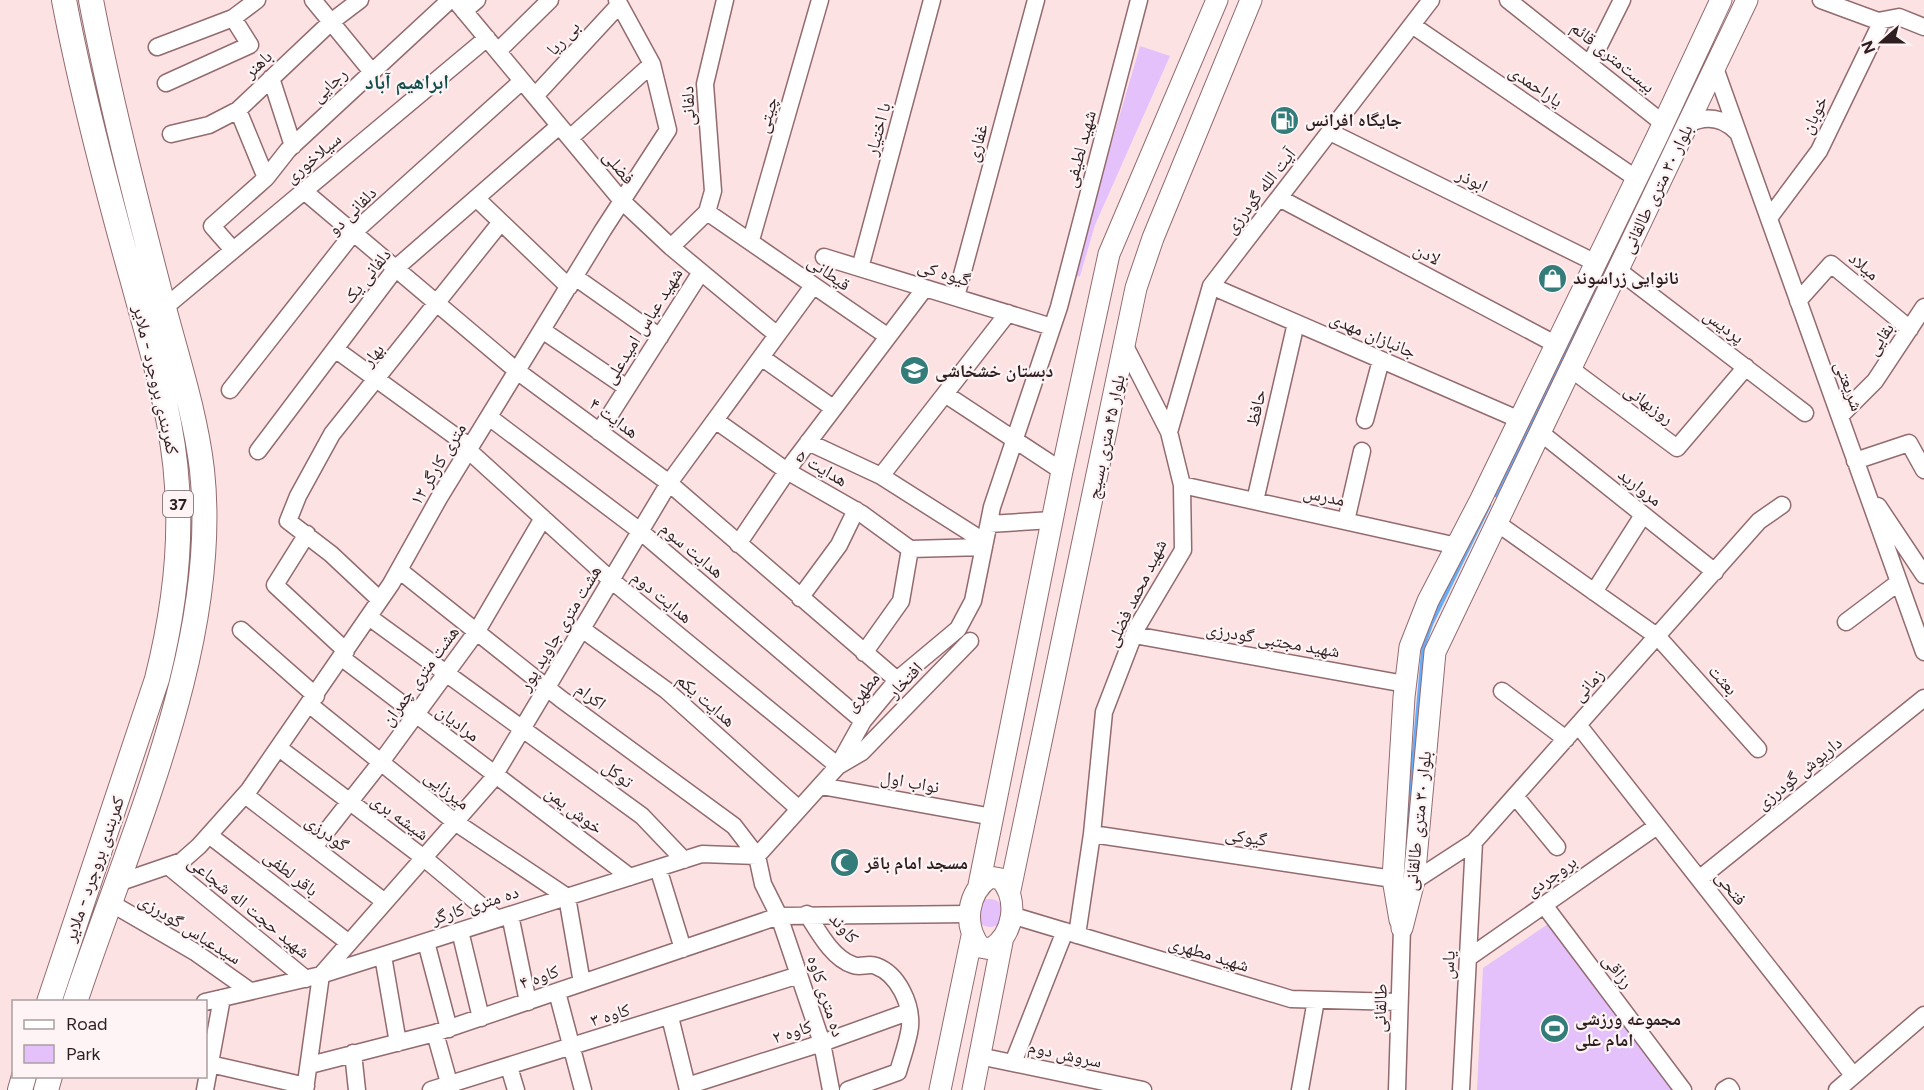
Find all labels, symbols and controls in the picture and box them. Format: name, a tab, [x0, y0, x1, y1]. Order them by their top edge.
north arrow	[1852, 12, 1912, 72]
street label: بی ریا	[542, 16, 585, 60]
street label: بیست‌متری قائم	[1566, 16, 1660, 99]
text: N	[1857, 38, 1880, 56]
street label: باهنر	[238, 45, 277, 83]
street label: یاراحمدی	[1505, 60, 1567, 112]
street label: رجایی	[306, 63, 352, 107]
district label: ابراهیم آباد	[365, 70, 449, 96]
street label: دلفانی	[676, 86, 700, 126]
street label: خوبان	[1795, 92, 1833, 138]
street label: چیتی	[751, 94, 783, 136]
street label: با اختیار	[860, 100, 896, 159]
fuel station icon: جایگاه افرانس	[1268, 104, 1300, 136]
street label: شهید لطیفی	[1059, 108, 1101, 190]
place label: جایگاه افرانس	[1305, 109, 1403, 131]
street label: غفاری	[961, 121, 993, 165]
street label: بلوار ۳۰ متری طالقانی	[1616, 121, 1698, 257]
street label: سیلاخوری	[280, 128, 346, 188]
street label: آیت الله گودرزی	[1220, 143, 1301, 238]
street label: فضلی	[598, 145, 640, 189]
street label: ابوذر	[1452, 163, 1491, 197]
street label: دلفانی دو	[323, 182, 381, 240]
street label: لادن	[1410, 238, 1444, 270]
street label: دلفانی یک	[338, 244, 396, 308]
street label: میلاد	[1844, 247, 1884, 285]
street label: قیطانی	[803, 250, 855, 296]
street label: گیوه کی	[915, 255, 974, 292]
shop icon: نانوایی زراسوند	[1536, 262, 1568, 294]
street label: شهید عباس امیدعلی	[598, 264, 688, 388]
place label: نانوایی زراسوند	[1573, 267, 1679, 289]
street label: کمربندی بروجرد - ملایر	[128, 302, 184, 457]
street label: پردیس	[1699, 304, 1749, 349]
street label: جانبازان مهدی	[1326, 307, 1420, 363]
street label: بقایی	[1861, 318, 1899, 360]
street label: بهار	[356, 339, 389, 372]
school or university icon: دبستان خشخاشی	[898, 355, 930, 387]
street label: شریعتی	[1830, 358, 1868, 414]
place label: دبستان خشخاشی	[935, 360, 1054, 382]
street label: بلوار ۴۵ متری بسیج	[1082, 373, 1131, 502]
street label: روزبهانی	[1620, 379, 1678, 429]
street label: حافظ	[1241, 387, 1271, 429]
street label: هدایت ۴	[585, 393, 643, 443]
street label: ۱۲ متری کارگر	[405, 419, 471, 509]
street label: هدایت ۵	[793, 445, 851, 491]
street label: مروارید	[1614, 463, 1666, 511]
street label: مدرس	[1301, 481, 1347, 511]
road number: 37	[163, 491, 193, 517]
street label: هدایت سوم	[655, 517, 728, 584]
street label: شهید محمد فضلی	[1100, 536, 1172, 650]
street label: هشت متری جاوید پور	[513, 561, 606, 696]
street label: هدایت دوم	[626, 566, 697, 629]
street label: شهید مجتبی گودرزی	[1204, 617, 1342, 663]
street label: هشت متری چمران	[376, 621, 464, 731]
street label: افتخار	[882, 657, 927, 703]
street label: بعثت	[1704, 660, 1742, 700]
street label: زمانی	[1567, 664, 1609, 706]
street label: هدایت یکم	[671, 668, 740, 732]
street label: مطهری	[840, 668, 884, 716]
street label: اکرام	[571, 678, 610, 715]
street label: مرادیان	[432, 700, 484, 746]
street label: داریوش گودرزی	[1752, 732, 1846, 814]
street label: بلوار ۳۰ متری طالقانی	[1400, 750, 1436, 892]
street label: توکل	[598, 755, 638, 793]
street label: میرزایی	[420, 765, 474, 815]
street label: نواب اول	[879, 766, 941, 798]
street label: خوش یمن	[541, 781, 607, 839]
street label: شیشه بری	[367, 789, 433, 845]
street label: کمربندی بروجرد - ملایر	[58, 793, 129, 946]
street label: گودرزی	[301, 810, 353, 857]
street label: گیوکی	[1223, 823, 1269, 851]
street label: باقر لطفی	[259, 845, 323, 901]
mosque icon: مسجد امام باقر	[828, 847, 860, 879]
street label: بروجردی	[1521, 850, 1581, 902]
street label: شهید حجت اله شجاعی	[183, 851, 315, 963]
place label: مسجد امام باقر	[864, 852, 968, 875]
street label: فتحی	[1711, 866, 1751, 910]
street label: ده متری کارگر	[428, 881, 521, 930]
street label: سیدعباس گودرزی	[135, 889, 245, 969]
street label: کاوند	[825, 908, 864, 948]
street label: شهید مطهری	[1166, 931, 1252, 977]
street label: رزاقی	[1598, 949, 1638, 993]
street label: یاس	[1436, 950, 1460, 980]
street label: ده متری کاوه	[802, 952, 850, 1040]
street label: کاوه ۴	[516, 960, 562, 994]
street label: طالقانی	[1368, 983, 1392, 1033]
street label: کاوه ۳	[587, 998, 633, 1031]
legend	[12, 1000, 207, 1078]
place label: مجموعه ورزشی امام علی	[1575, 1008, 1681, 1052]
text: Road	[66, 1013, 107, 1035]
sports icon: مجموعه ورزشی امام علی	[1538, 1013, 1570, 1045]
street label: کاوه ۲	[769, 1015, 815, 1049]
street label: سروش دوم	[1026, 1035, 1104, 1074]
text: Park	[66, 1043, 101, 1065]

